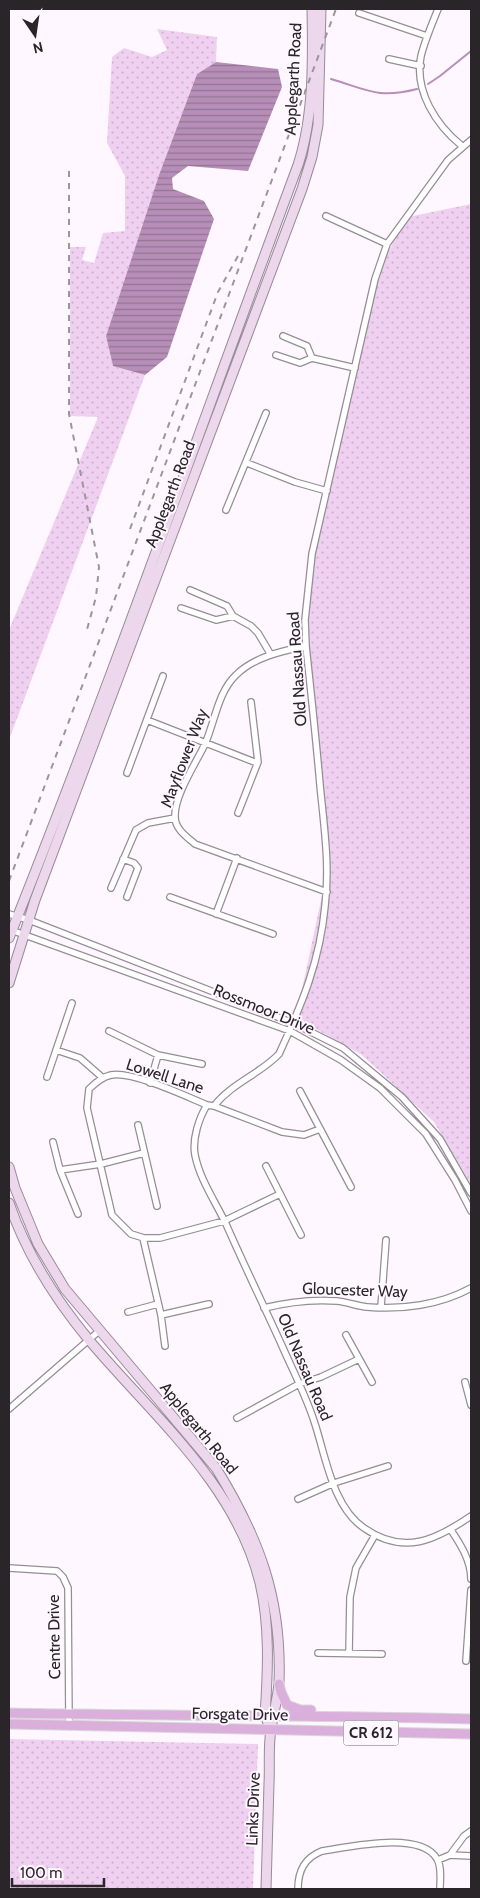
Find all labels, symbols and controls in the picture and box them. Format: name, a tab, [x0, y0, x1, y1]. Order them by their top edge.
north arrow	[10, 10, 60, 60]
street label: Applegarth Road	[281, 22, 305, 136]
text: N	[31, 38, 45, 58]
street label: Applegarth Road	[141, 438, 199, 550]
street label: Old Nassau Road	[284, 611, 310, 727]
street label: Mayflower Way	[156, 706, 212, 810]
street label: Rossmoor Drive	[211, 980, 317, 1038]
street label: Lowell Lane	[124, 1055, 206, 1097]
street label: Gloucester Way	[302, 1279, 408, 1301]
street label: Old Nassau Road	[274, 1310, 336, 1424]
street label: Applegarth Road	[156, 1378, 242, 1478]
street label: Centre Drive	[44, 1595, 64, 1679]
street label: Forsgate Drive	[192, 1704, 288, 1724]
road number: CR 612	[344, 1720, 398, 1746]
street label: Links Drive	[242, 1772, 264, 1846]
scale bar	[12, 1856, 105, 1888]
text: 100 m	[20, 1864, 62, 1882]

